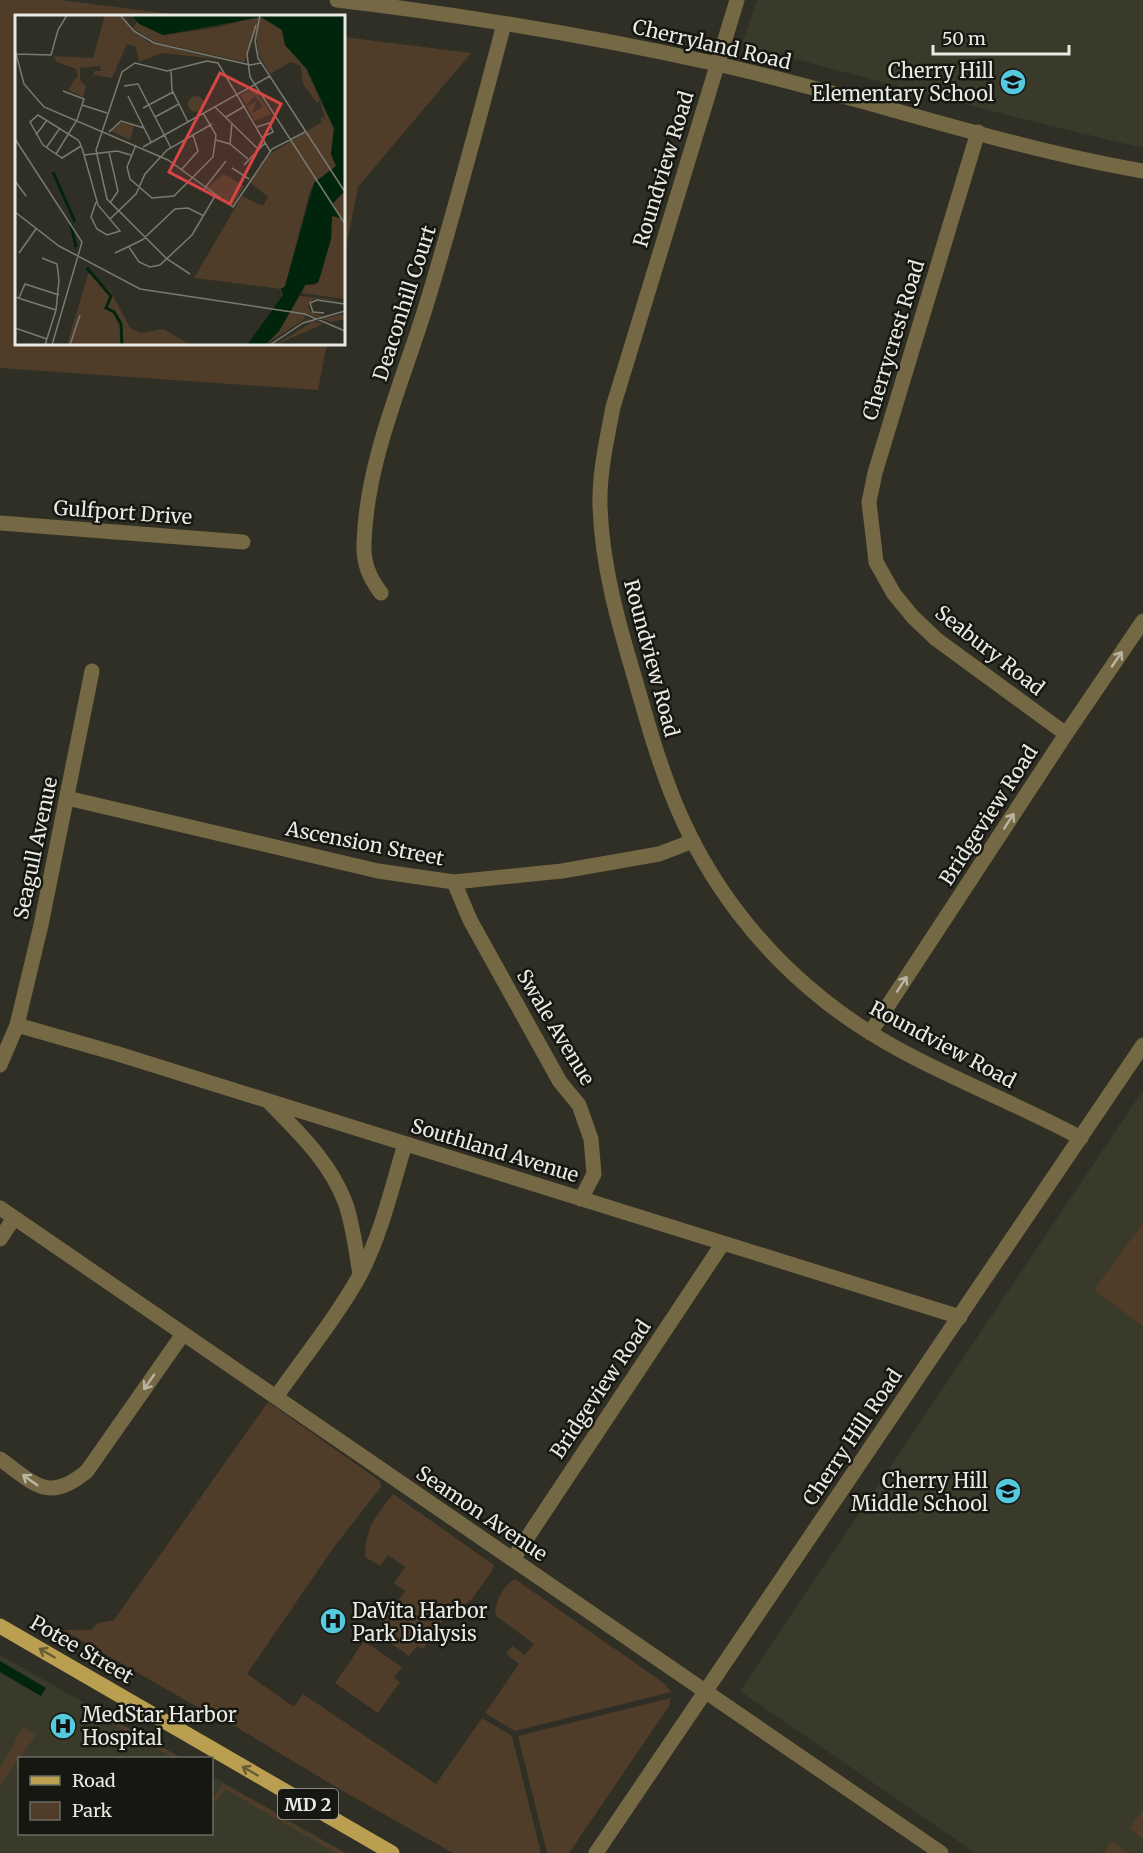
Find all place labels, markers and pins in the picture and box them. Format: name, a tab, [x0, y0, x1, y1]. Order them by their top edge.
place label: Cherry Hill Elementary School	[812, 58, 994, 106]
school or university icon: Cherry Hill Elementary School	[998, 67, 1028, 97]
place label: Cherry Hill Middle School	[851, 1468, 988, 1516]
school or university icon: Cherry Hill Middle School	[993, 1476, 1023, 1506]
place label: DaVita Harbor Park Dialysis	[352, 1598, 488, 1646]
hospital icon: DaVita Harbor Park Dialysis	[318, 1606, 348, 1636]
place label: MedStar Harbor Hospital	[82, 1702, 237, 1750]
hospital icon: MedStar Harbor Hospital	[48, 1711, 78, 1741]

